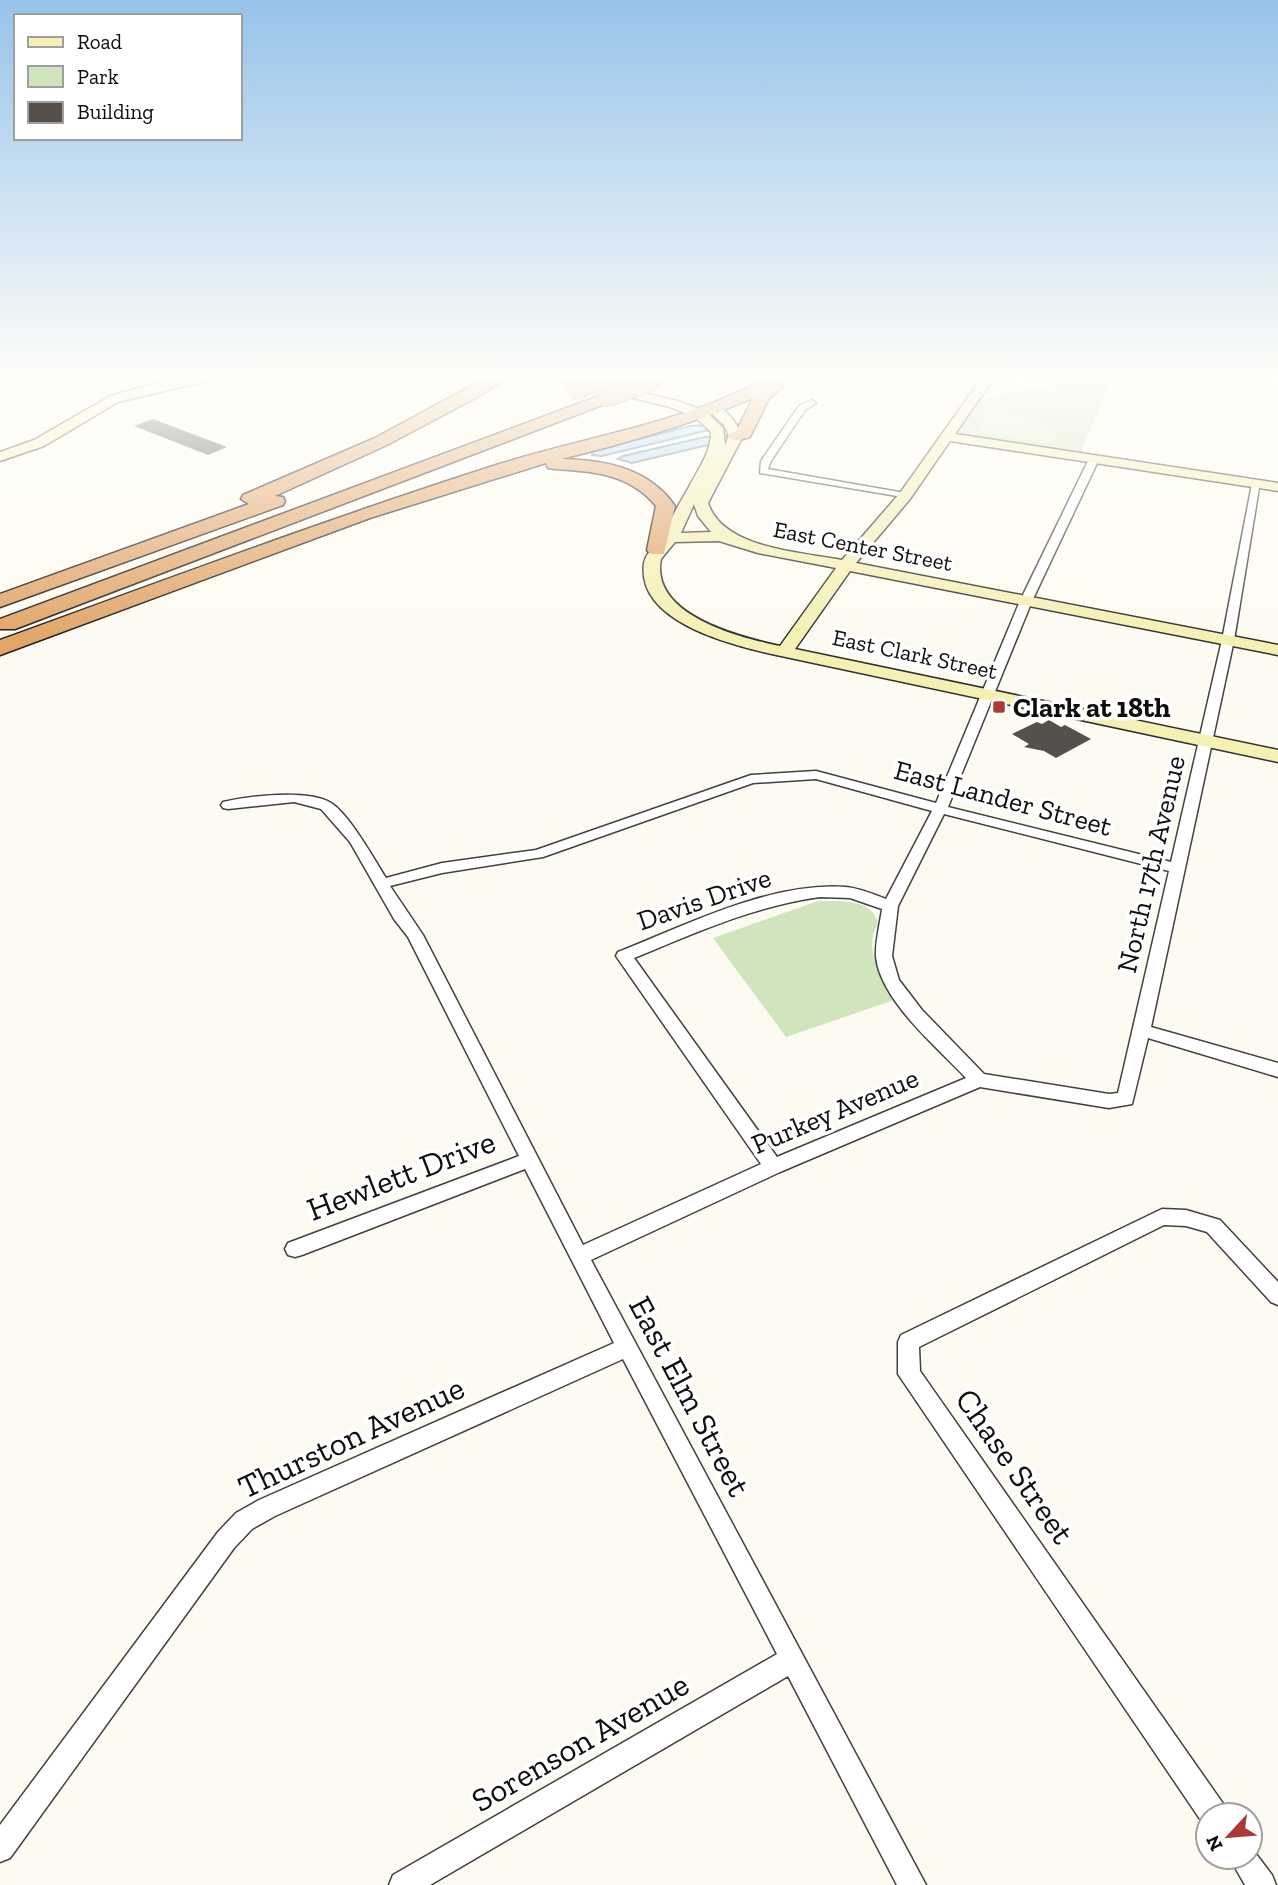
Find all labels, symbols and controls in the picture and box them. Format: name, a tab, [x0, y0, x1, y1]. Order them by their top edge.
legend	[14, 14, 242, 140]
text: Road	[77, 29, 123, 54]
text: Park	[77, 64, 119, 89]
text: Building	[77, 99, 154, 124]
street label: East Center Street	[771, 515, 955, 577]
street label: East Clark Street	[830, 623, 1000, 685]
place label: Clark at 18th	[1013, 691, 1170, 724]
marker: Clark at 18th	[991, 699, 1007, 715]
street label: North 17th Avenue	[1110, 752, 1192, 976]
street label: East Lander Street	[891, 753, 1116, 843]
street label: Davis Drive	[633, 861, 775, 937]
street label: Purkey Avenue	[747, 1061, 923, 1161]
street label: Hewlett Drive	[301, 1121, 501, 1229]
street label: East Elm Street	[621, 1289, 759, 1503]
street label: Thurston Avenue	[232, 1368, 470, 1506]
street label: Chase Street	[947, 1381, 1083, 1552]
street label: Sorenson Avenue	[465, 1664, 695, 1820]
north arrow	[1194, 1801, 1264, 1871]
text: N	[1201, 1832, 1228, 1855]

